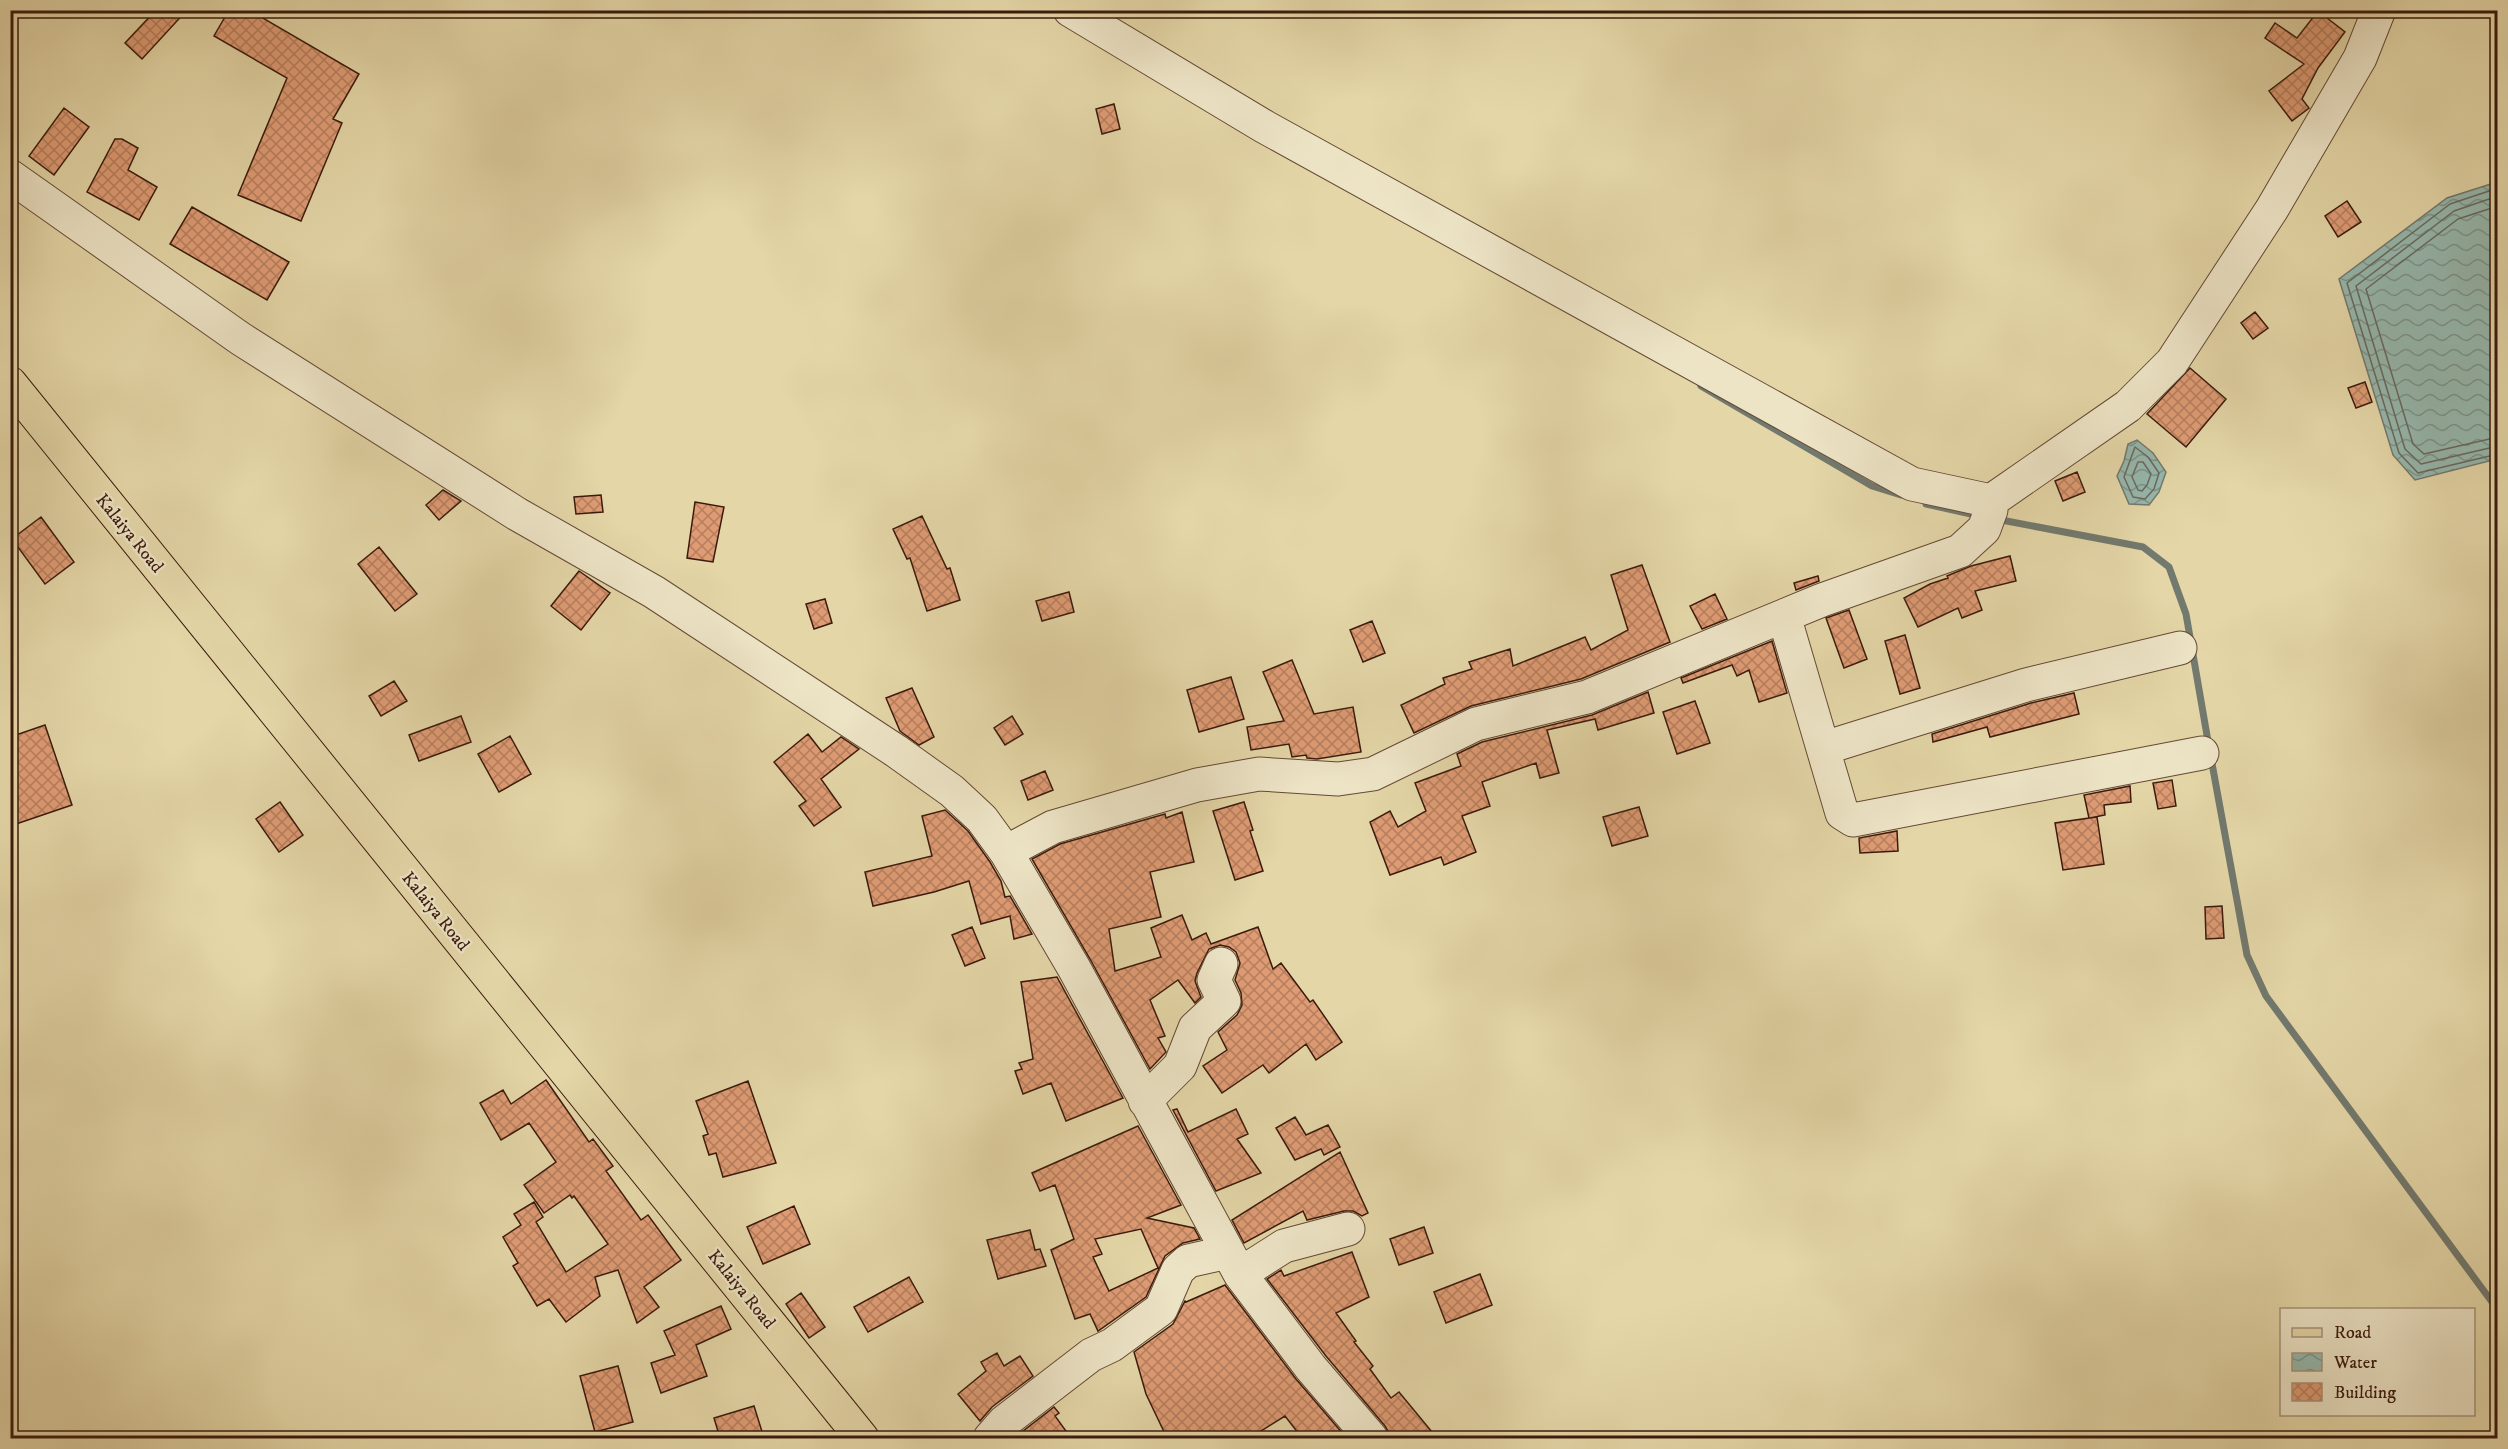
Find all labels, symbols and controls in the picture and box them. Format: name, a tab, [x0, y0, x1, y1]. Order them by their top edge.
street label: Kalaiya Road	[91, 490, 168, 578]
street label: Kalaiya Road	[397, 868, 474, 956]
street label: Kalaiya Road	[703, 1246, 780, 1334]
legend	[2280, 1308, 2475, 1416]
text: Road	[2334, 1322, 2371, 1344]
text: Water	[2333, 1352, 2377, 1374]
text: Building	[2334, 1382, 2396, 1404]

